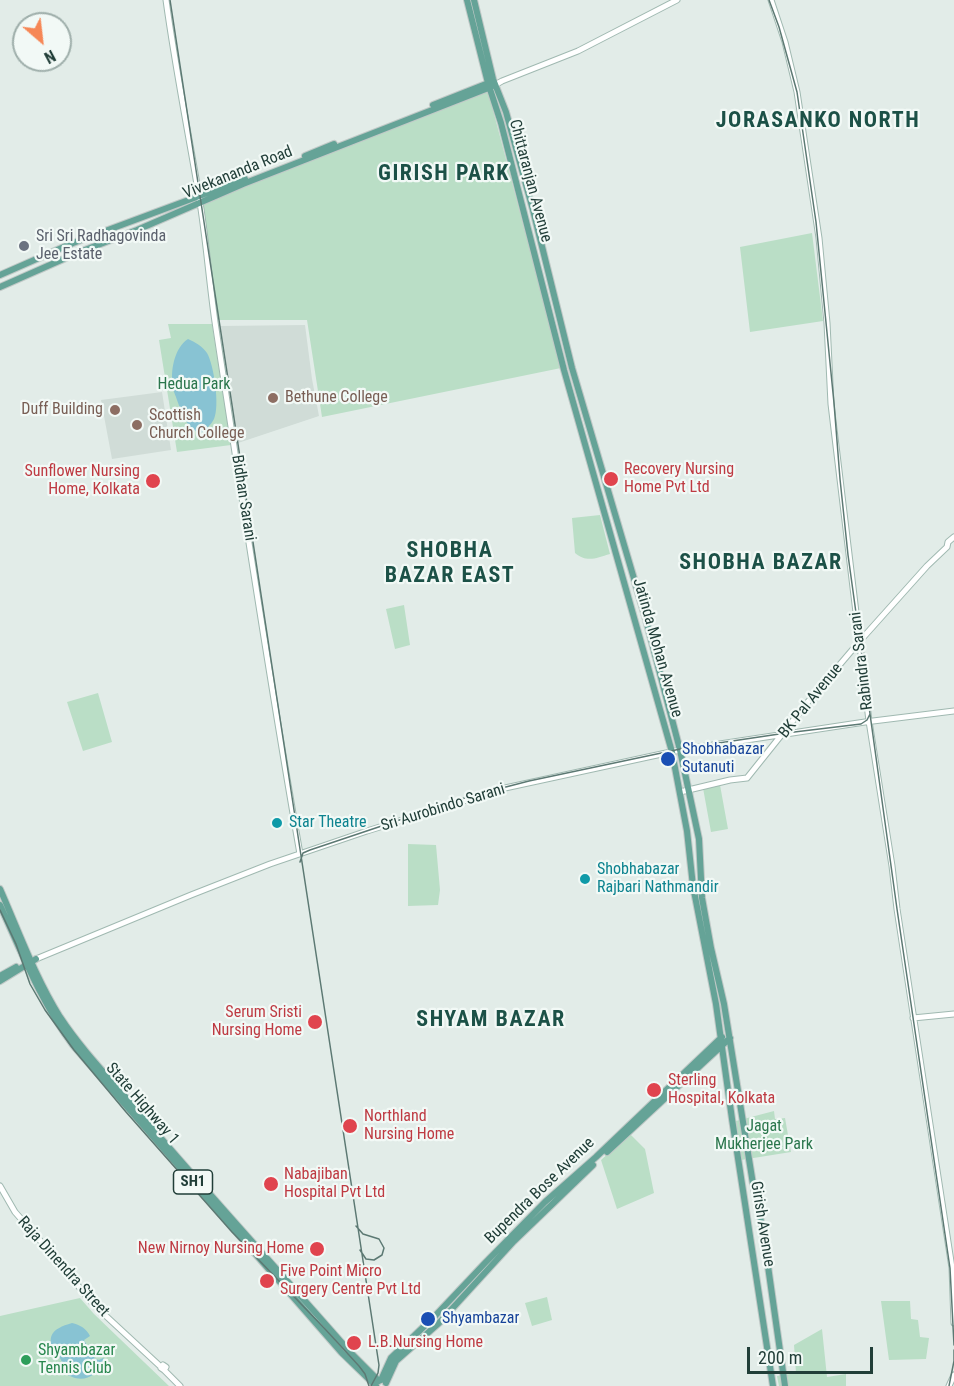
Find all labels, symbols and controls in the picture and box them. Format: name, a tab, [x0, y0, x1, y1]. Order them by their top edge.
north arrow	[12, 12, 72, 72]
text: N	[41, 46, 59, 67]
district label: JORASANKO NORTH	[716, 108, 920, 134]
street label: Chittaranjan Avenue	[504, 118, 556, 244]
street label: Vivekananda Road	[180, 142, 296, 204]
district label: GIRISH PARK	[378, 161, 510, 187]
place label: Sri Sri Radhagovinda Jee Estate	[36, 227, 166, 265]
marker: Sri Sri Radhagovinda Jee Estate	[17, 239, 31, 253]
park label: Hedua Park	[158, 375, 230, 395]
place label: Bethune College	[285, 388, 388, 408]
marker: Bethune College	[266, 391, 280, 405]
place label: Duff Building	[21, 400, 103, 420]
marker: Duff Building	[108, 403, 122, 417]
place label: Scottish Church College	[149, 406, 244, 444]
marker: Scottish Church College	[130, 418, 144, 432]
street label: Bidhan Sarani	[227, 454, 259, 542]
place label: Recovery Nursing Home Pvt Ltd	[624, 460, 734, 498]
place label: Sunflower Nursing Home, Kolkata	[25, 462, 140, 500]
marker: Recovery Nursing Home Pvt Ltd	[602, 470, 620, 488]
marker: Sunflower Nursing Home, Kolkata	[144, 472, 162, 490]
district label: SHOBHA BAZAR EAST	[385, 538, 515, 590]
district label: SHOBHA BAZAR	[679, 550, 843, 576]
street label: Jatinda Mohan Avenue	[628, 576, 686, 720]
street label: Rabindra Sarani	[846, 611, 878, 711]
street label: BK Pal Avenue	[775, 660, 847, 742]
place label: Shobhabazar Sutanuti	[682, 740, 764, 778]
marker: Shobhabazar Sutanuti	[659, 750, 677, 768]
street label: Sri Aurobindo Sarani	[379, 780, 507, 836]
place label: Star Theatre	[289, 813, 366, 833]
marker: Star Theatre	[270, 816, 284, 830]
place label: Shobhabazar Rajbari Nathmandir	[597, 860, 718, 898]
marker: Shobhabazar Rajbari Nathmandir	[578, 872, 592, 886]
place label: Serum Sristi Nursing Home	[212, 1003, 302, 1041]
district label: SHYAM BAZAR	[416, 1007, 566, 1033]
marker: Serum Sristi Nursing Home	[306, 1013, 324, 1031]
street label: State Highway 1	[101, 1059, 183, 1149]
place label: Sterling Hospital, Kolkata	[668, 1071, 775, 1109]
marker: Sterling Hospital, Kolkata	[645, 1081, 663, 1099]
place label: Northland Nursing Home	[364, 1107, 454, 1145]
marker: Northland Nursing Home	[341, 1117, 359, 1135]
park label: Jagat Mukherjee Park	[715, 1117, 813, 1155]
street label: Bupendra Bose Avenue	[481, 1134, 599, 1248]
place label: Nabajiban Hospital Pvt Ltd	[284, 1165, 385, 1203]
road number: SH1	[174, 1170, 212, 1194]
marker: Nabajiban Hospital Pvt Ltd	[262, 1175, 280, 1193]
street label: Girish Avenue	[746, 1180, 778, 1268]
street label: Raja Dinendra Street	[13, 1213, 113, 1321]
place label: New Nirnoy Nursing Home	[138, 1239, 304, 1259]
marker: New Nirnoy Nursing Home	[308, 1240, 326, 1258]
place label: Five Point Micro Surgery Centre Pvt Ltd	[280, 1262, 421, 1300]
marker: Five Point Micro Surgery Centre Pvt Ltd	[258, 1272, 276, 1290]
place label: Shyambazar	[442, 1309, 519, 1329]
marker: Shyambazar	[419, 1310, 437, 1328]
place label: L.B.Nursing Home	[368, 1333, 483, 1353]
marker: L.B.Nursing Home	[345, 1334, 363, 1352]
scale bar	[750, 1335, 876, 1373]
place label: Shyambazar Tennis Club	[38, 1341, 115, 1379]
text: 200 m	[758, 1347, 802, 1368]
marker: Shyambazar Tennis Club	[19, 1353, 33, 1367]

